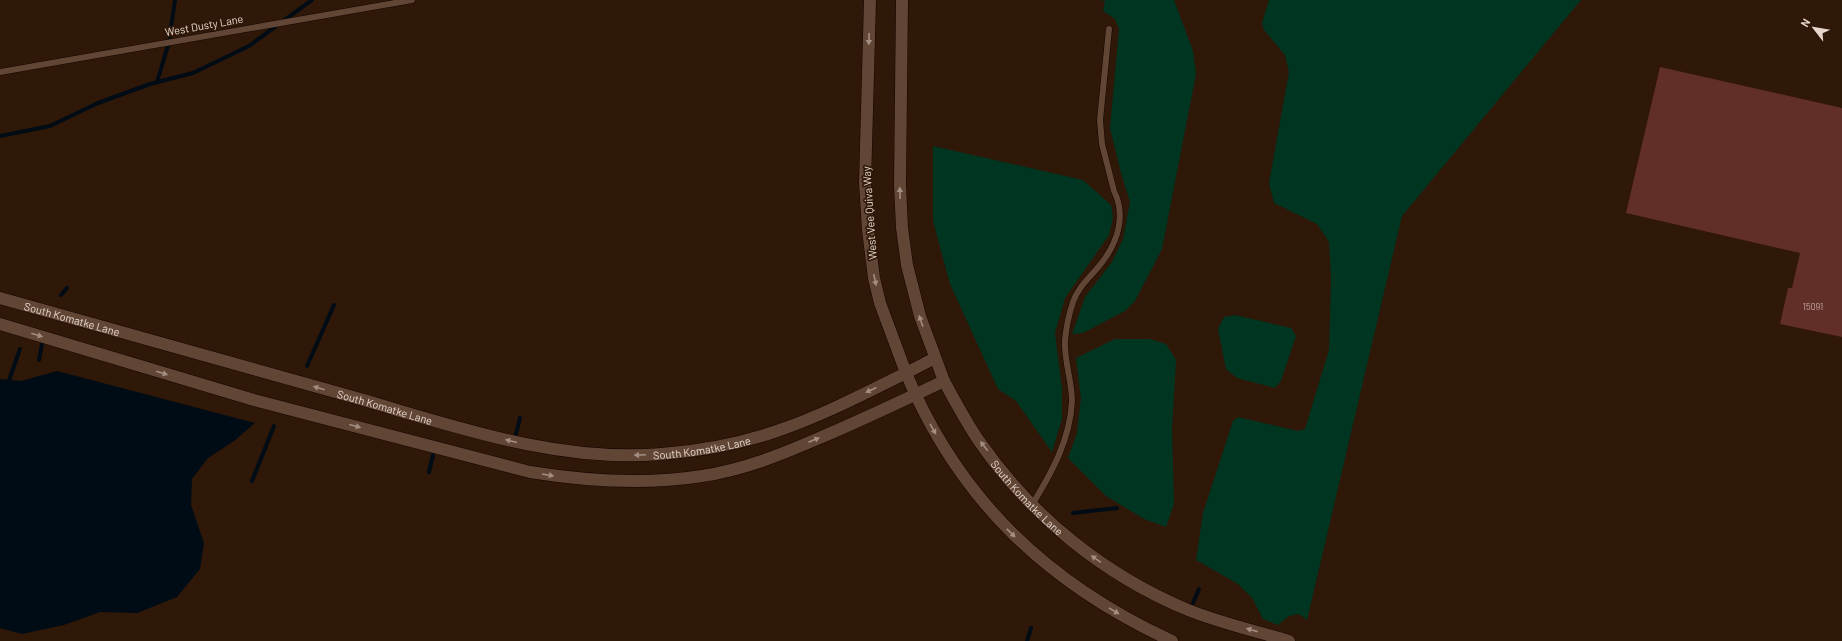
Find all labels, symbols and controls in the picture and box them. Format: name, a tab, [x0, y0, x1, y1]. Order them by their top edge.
north arrow	[1794, 8, 1834, 48]
street label: West Dusty Lane	[164, 12, 244, 38]
text: N	[1798, 16, 1812, 29]
one-way arrow	[866, 33, 872, 46]
street label: West Vee Quiva Way	[859, 166, 879, 260]
one-way arrow	[897, 187, 904, 199]
one-way arrow	[872, 274, 878, 286]
street label: South Komatke Lane	[23, 299, 122, 338]
house number: 15091	[1803, 301, 1823, 312]
one-way arrow	[918, 314, 924, 326]
one-way arrow	[32, 332, 44, 338]
one-way arrow	[156, 370, 168, 376]
one-way arrow	[312, 385, 324, 391]
street label: South Komatke Lane	[336, 386, 434, 427]
one-way arrow	[865, 387, 877, 393]
one-way arrow	[349, 423, 361, 429]
one-way arrow	[929, 423, 936, 435]
street label: South Komatke Lane	[652, 433, 752, 461]
one-way arrow	[505, 437, 518, 443]
one-way arrow	[808, 437, 820, 443]
one-way arrow	[979, 441, 988, 452]
one-way arrow	[633, 452, 646, 458]
street label: South Komatke Lane	[989, 457, 1066, 538]
one-way arrow	[542, 472, 555, 478]
one-way arrow	[1006, 528, 1016, 538]
one-way arrow	[1091, 555, 1101, 563]
one-way arrow	[1108, 608, 1120, 615]
one-way arrow	[1245, 627, 1257, 633]

